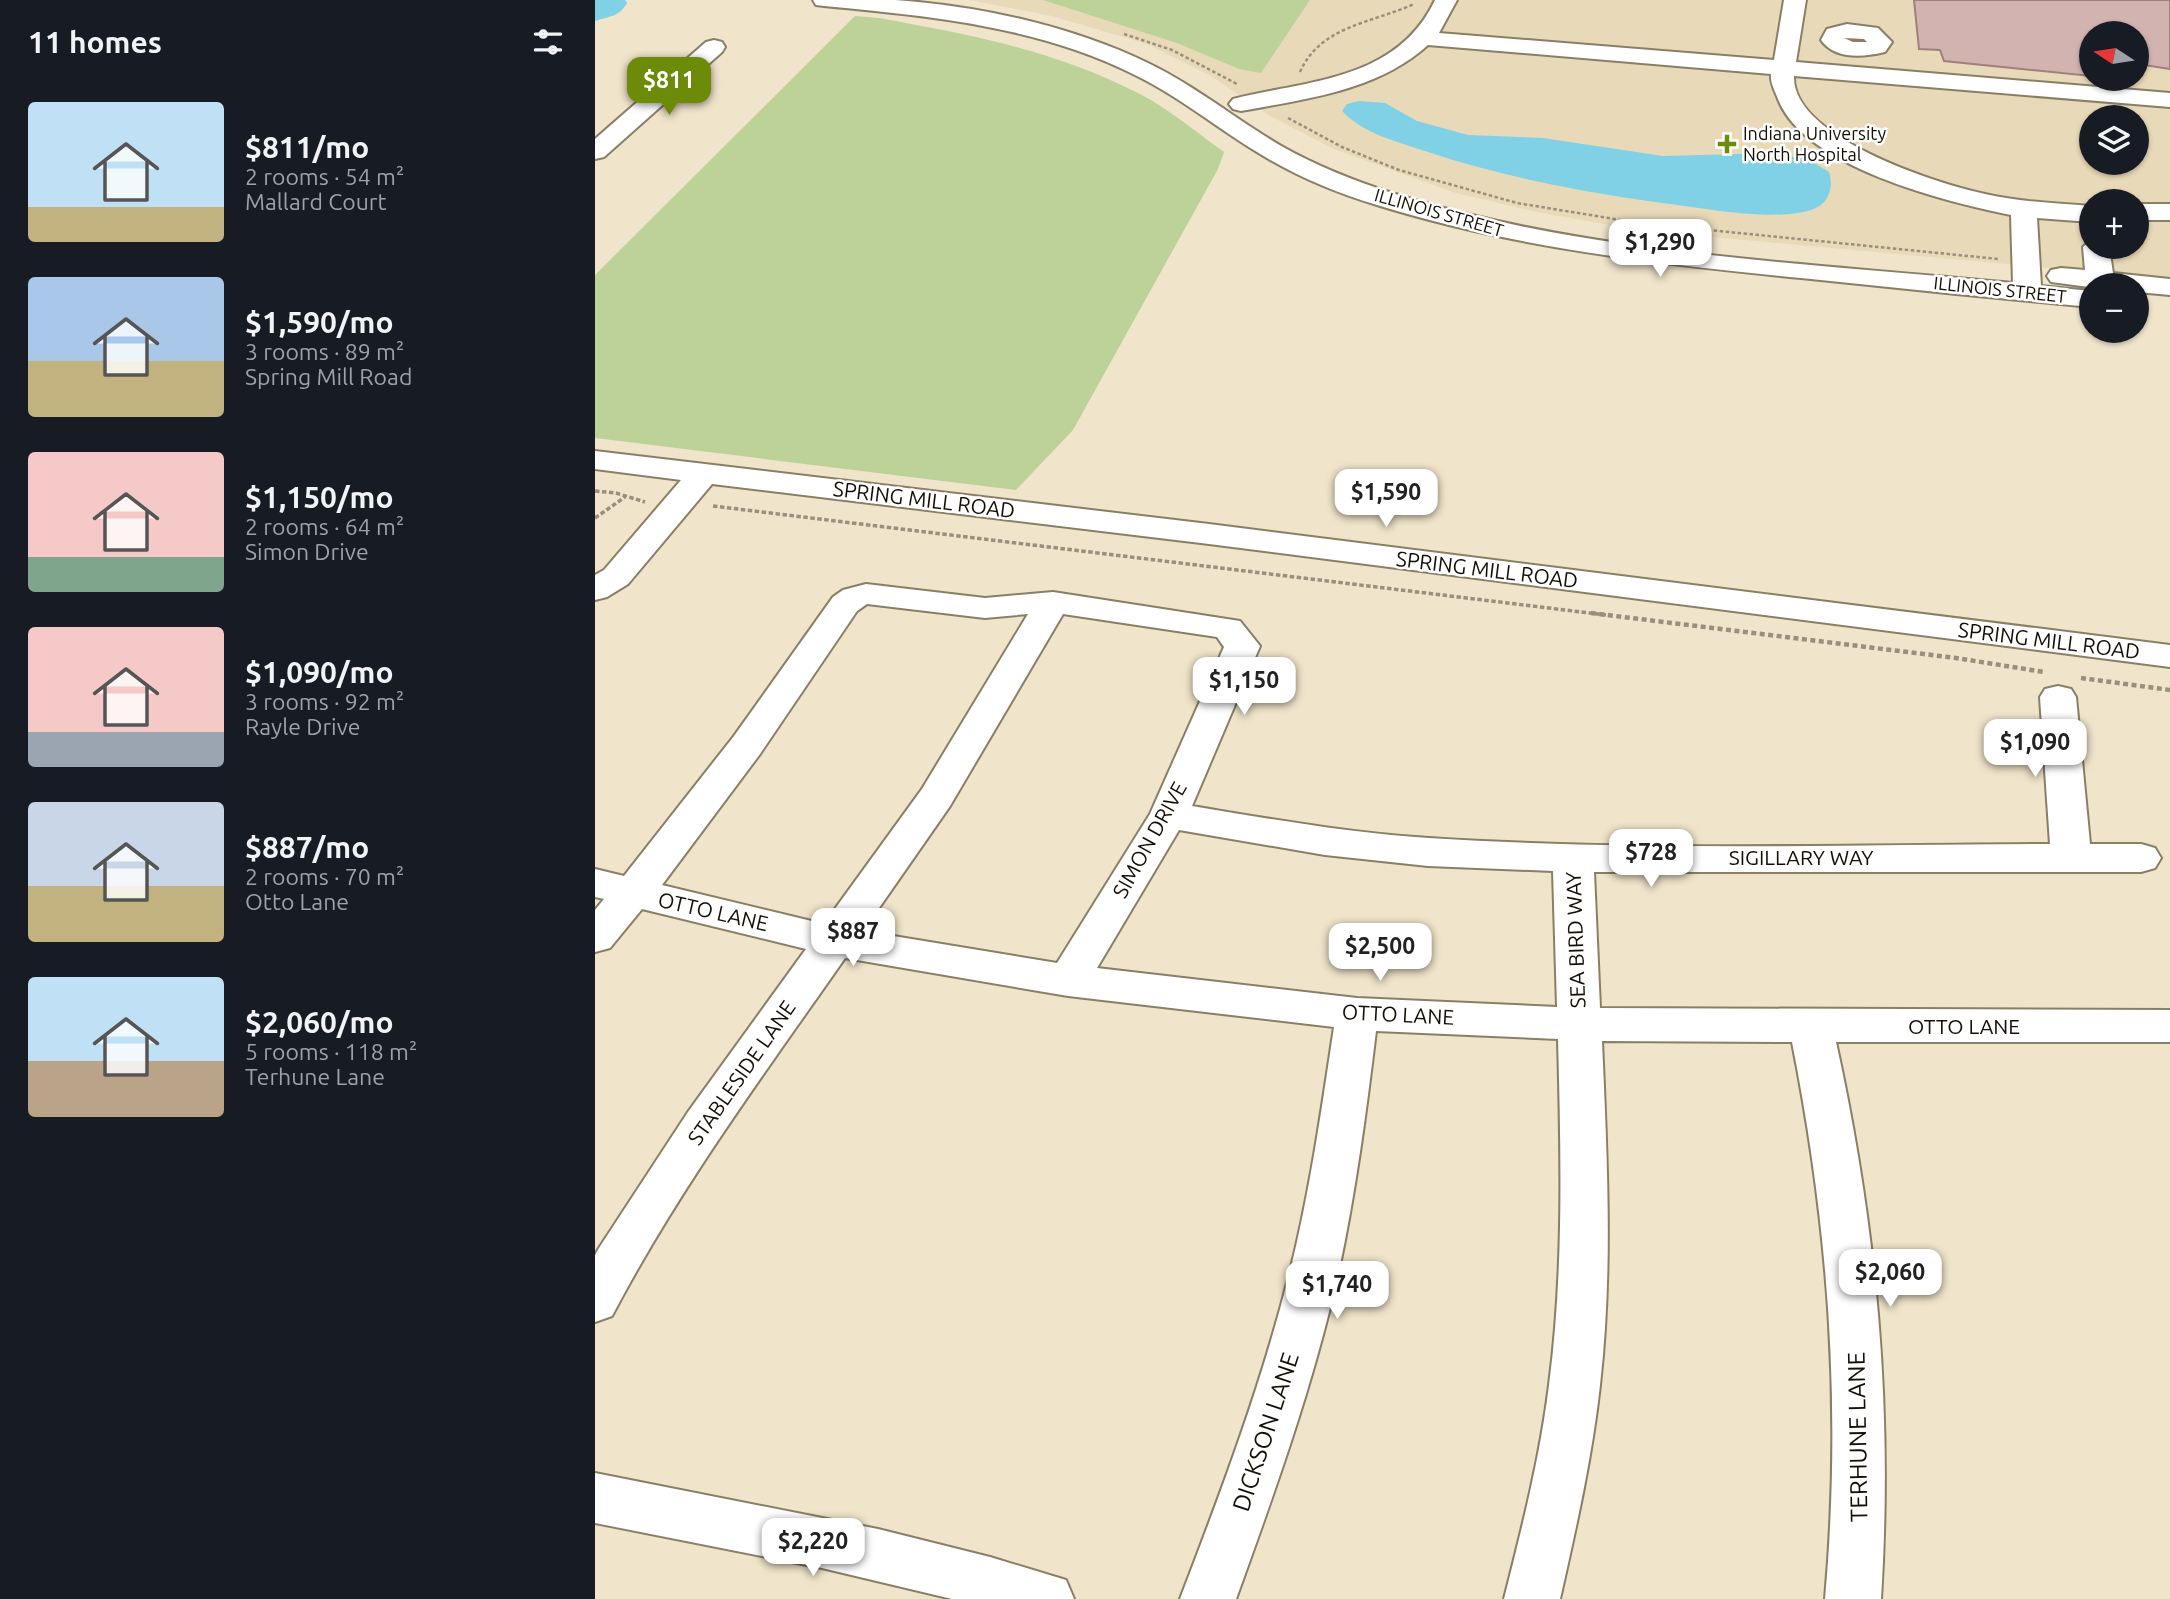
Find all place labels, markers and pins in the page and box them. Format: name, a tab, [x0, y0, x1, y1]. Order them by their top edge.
pin: $811	[628, 58, 710, 117]
place label: Indiana University North Hospital	[1743, 123, 1886, 164]
marker: Indiana University North Hospital	[1717, 134, 1737, 154]
pin: $1,290	[1603, 219, 1717, 279]
pin: $1,590	[1329, 470, 1443, 529]
pin: $1,150	[1187, 658, 1301, 717]
pin: $1,090	[1978, 720, 2092, 779]
pin: $728	[1610, 830, 1692, 889]
pin: $887	[812, 908, 894, 968]
pin: $2,500	[1323, 923, 1437, 983]
pin: $2,060	[1833, 1250, 1947, 1309]
pin: $1,740	[1280, 1262, 1394, 1321]
pin: $2,220	[756, 1518, 870, 1578]

